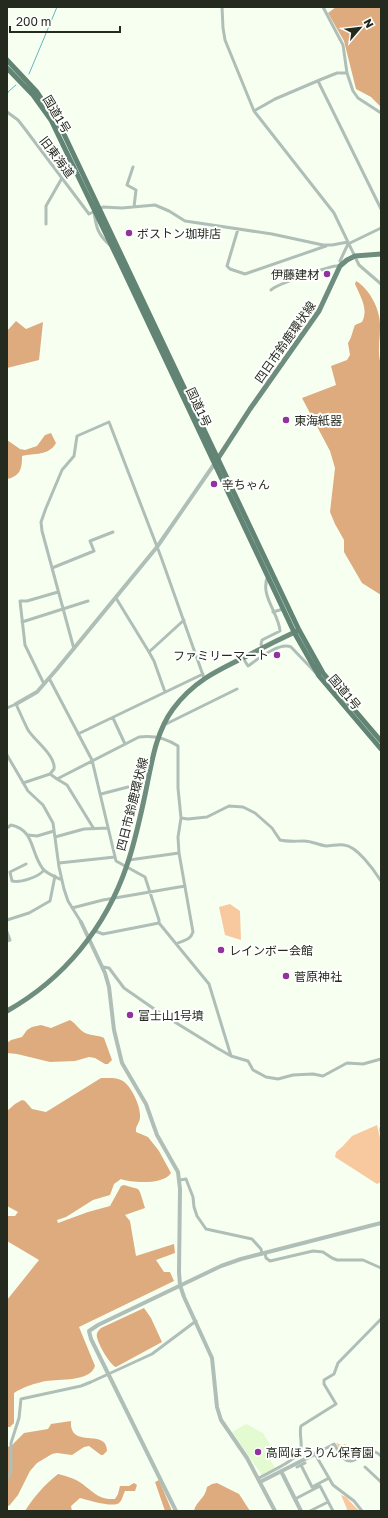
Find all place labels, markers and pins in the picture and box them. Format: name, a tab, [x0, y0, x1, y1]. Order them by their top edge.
place label: ボストン珈琲店	[137, 226, 221, 241]
marker: ボストン珈琲店	[124, 228, 134, 238]
place label: 伊藤建材	[271, 267, 319, 282]
marker: 伊藤建材	[322, 269, 332, 279]
place label: 東海紙器	[294, 413, 342, 428]
marker: 東海紙器	[281, 415, 291, 425]
place label: 辛ちゃん	[222, 477, 270, 492]
marker: 辛ちゃん	[209, 479, 219, 489]
place label: ファミリーマート	[173, 648, 269, 663]
marker: ファミリーマート	[272, 650, 282, 660]
place label: レインボー会館	[229, 943, 313, 958]
marker: レインボー会館	[216, 945, 226, 955]
place label: 菅原神社	[294, 969, 342, 984]
marker: 菅原神社	[281, 971, 291, 981]
place label: 富士山1号墳	[138, 1008, 204, 1023]
marker: 富士山1号墳	[125, 1010, 135, 1020]
place label: 高岡ほうりん保育園	[266, 1445, 374, 1460]
marker: 高岡ほうりん保育園	[253, 1447, 263, 1457]

